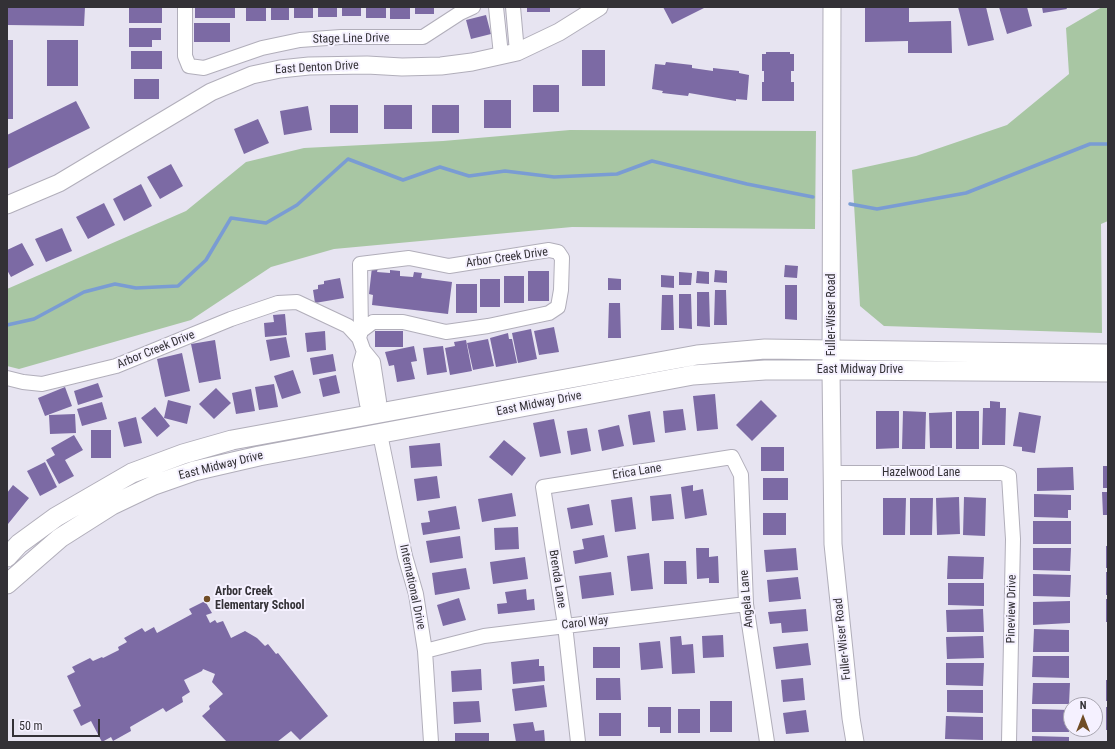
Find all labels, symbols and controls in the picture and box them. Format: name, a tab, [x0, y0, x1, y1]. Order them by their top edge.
street label: Stage Line Drive	[313, 31, 389, 47]
street label: East Denton Drive	[275, 59, 359, 77]
street label: Arbor Creek Drive	[465, 245, 549, 271]
street label: Fuller-Wiser Road	[825, 274, 839, 356]
street label: Arbor Creek Drive	[115, 328, 197, 372]
street label: East Midway Drive	[817, 363, 903, 377]
street label: East Midway Drive	[495, 389, 583, 419]
street label: East Midway Drive	[177, 449, 265, 483]
street label: Erica Lane	[612, 461, 662, 483]
street label: Hazelwood Lane	[882, 466, 960, 480]
street label: International Drive	[396, 543, 428, 631]
street label: Brenda Lane	[545, 549, 569, 609]
street label: Angela Lane	[737, 569, 757, 629]
street label: Pineview Drive	[1004, 574, 1020, 644]
place label: Arbor Creek Elementary School	[215, 585, 305, 613]
marker: Arbor Creek Elementary School	[202, 594, 212, 604]
street label: Fuller-Wiser Road	[832, 597, 854, 681]
street label: Carol Way	[561, 613, 609, 633]
north arrow	[1063, 697, 1103, 737]
text: N	[1080, 699, 1086, 712]
scale bar	[14, 711, 102, 737]
text: 50 m	[19, 719, 43, 733]

